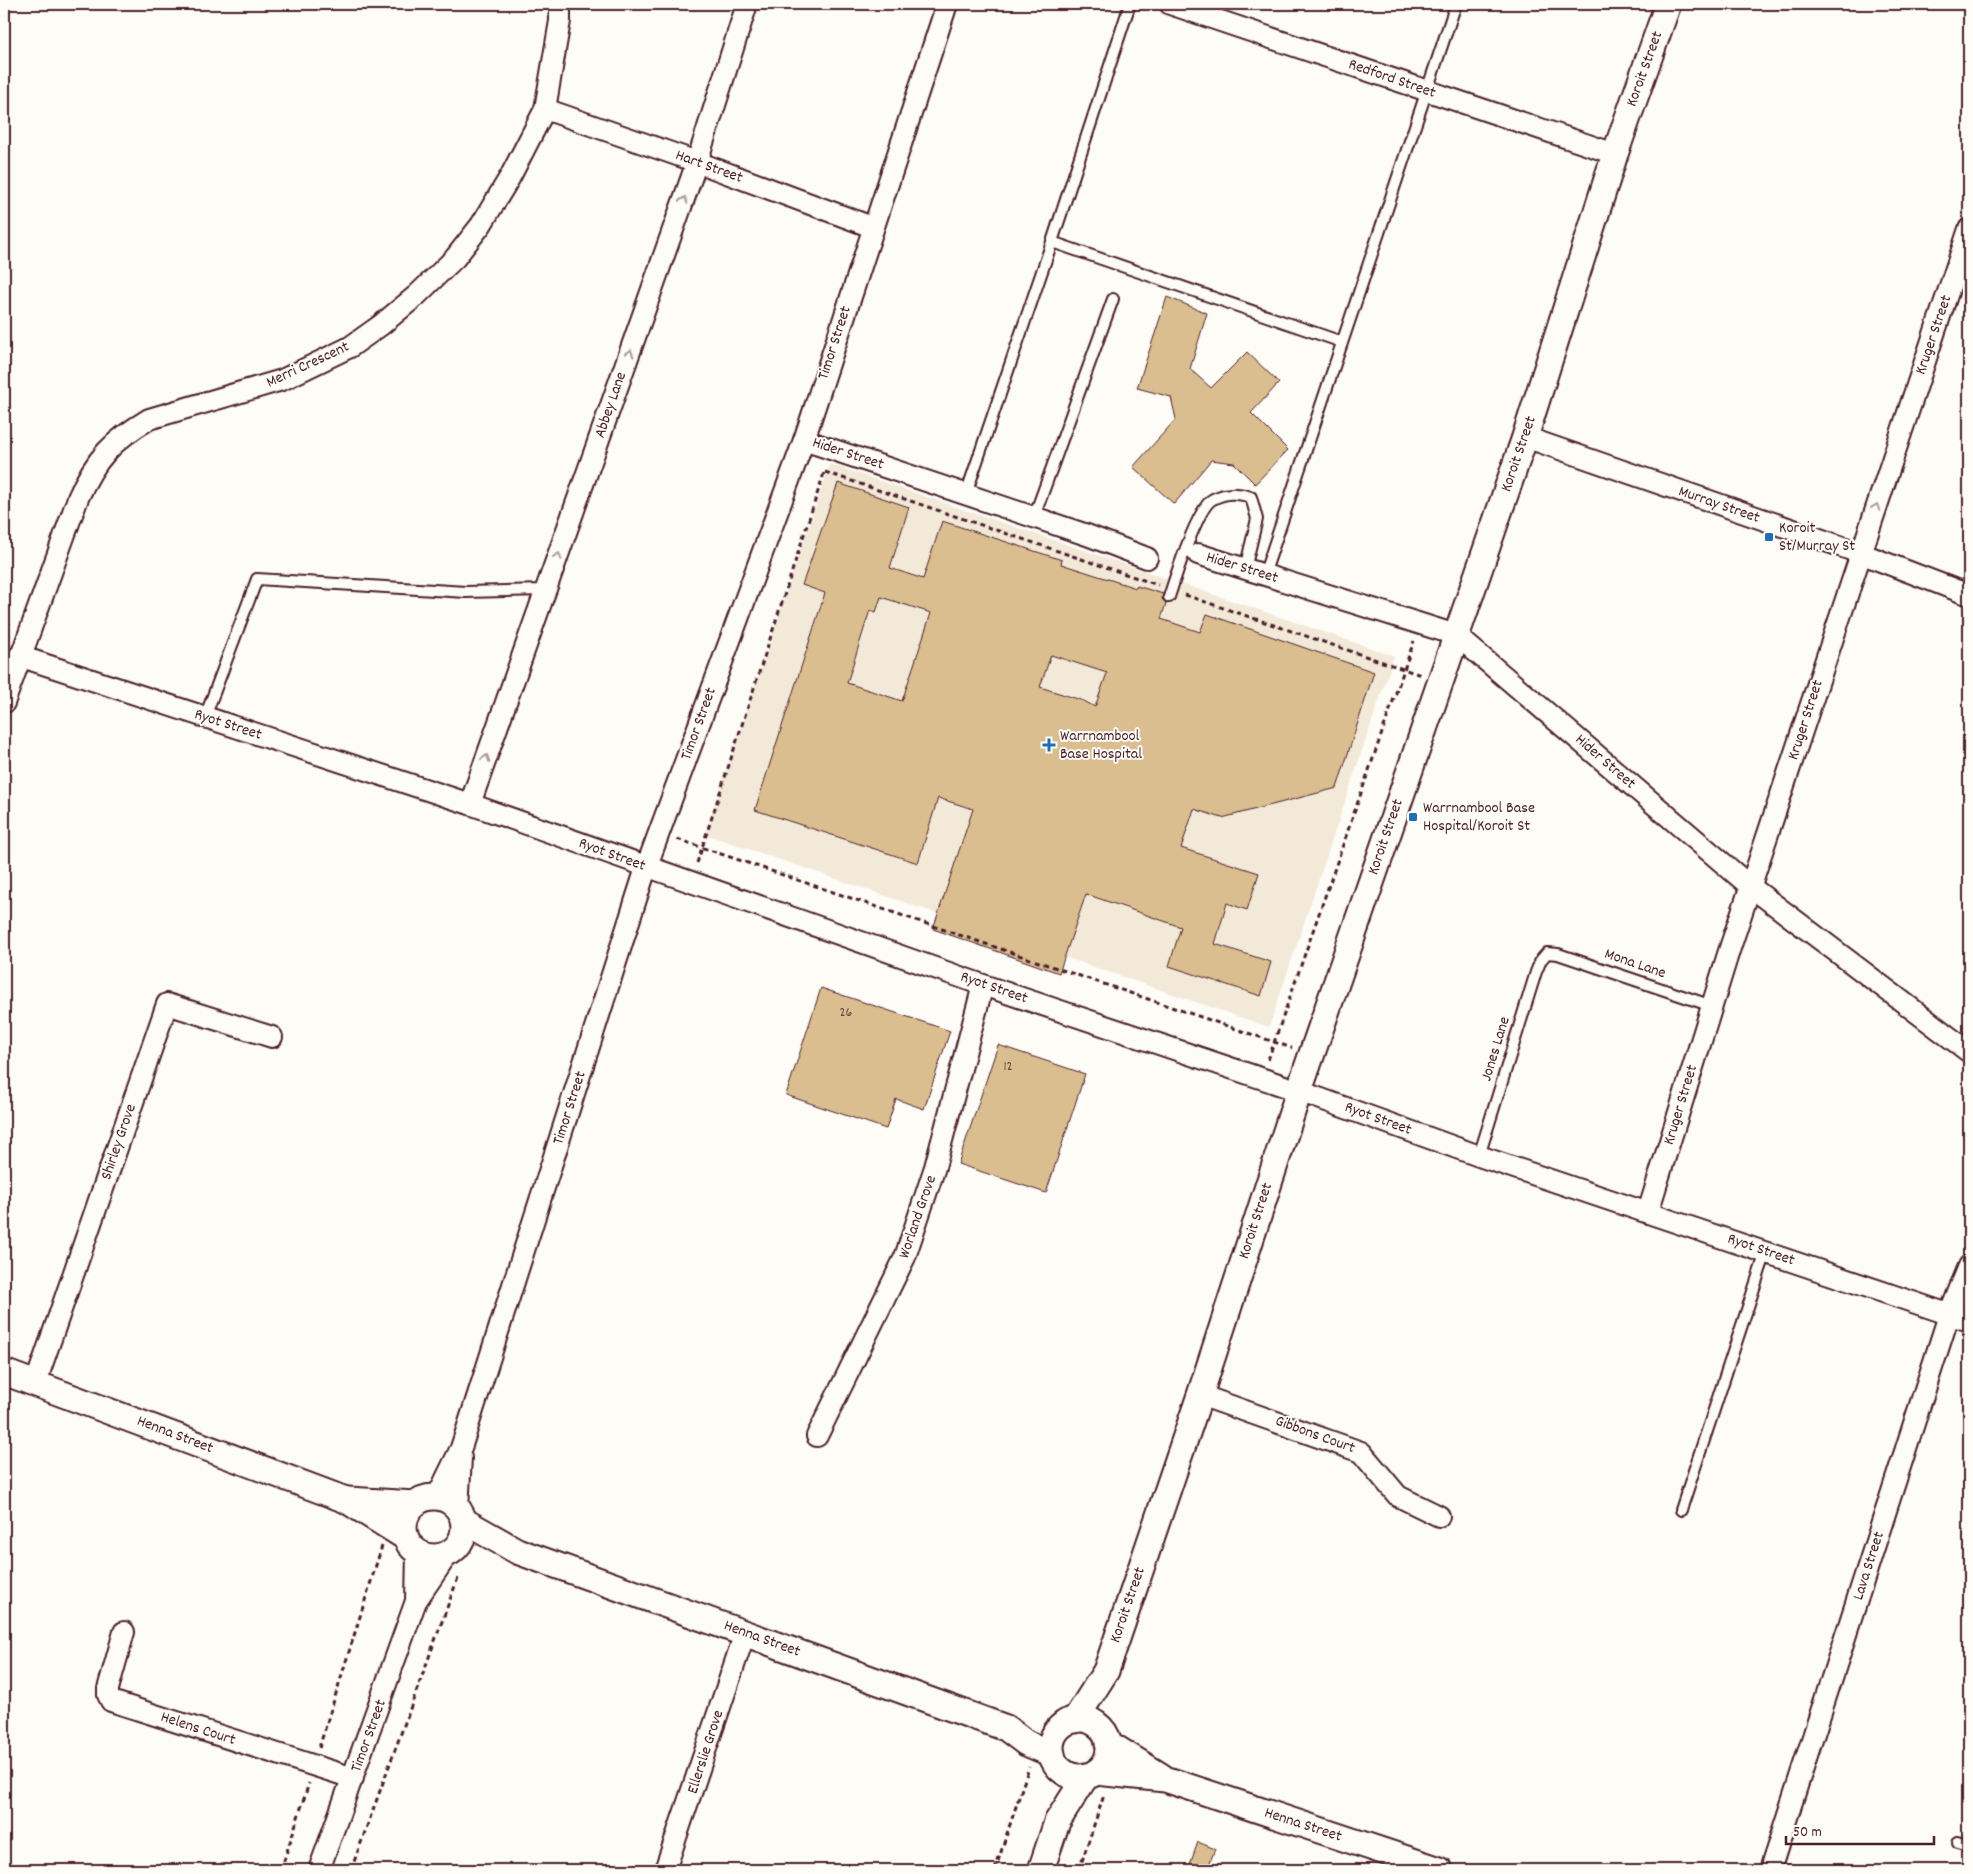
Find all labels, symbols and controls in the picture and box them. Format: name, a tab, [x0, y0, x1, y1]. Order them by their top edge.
street label: Koroit Street	[1621, 28, 1669, 110]
street label: Redford Street	[1345, 53, 1439, 105]
street label: Hart Street	[672, 144, 746, 190]
one-way arrow	[678, 196, 688, 205]
street label: Kruger Street	[1910, 292, 1958, 378]
street label: Timor Street	[812, 303, 858, 383]
street label: Merri Crescent	[263, 336, 353, 394]
one-way arrow	[624, 349, 634, 358]
street label: Abbey Lane	[589, 369, 633, 441]
street label: Koroit Street	[1495, 413, 1543, 495]
street label: Hider Street	[809, 432, 887, 476]
street label: Murray Street	[1675, 480, 1763, 530]
one-way arrow	[1870, 503, 1880, 512]
place label: Koroit St/Murray St	[1779, 517, 1855, 558]
marker: Koroit St/Murray St	[1763, 531, 1775, 543]
street label: Hider Street	[1203, 546, 1281, 590]
one-way arrow	[552, 552, 562, 560]
street label: Kruger Street	[1782, 677, 1830, 763]
street label: Timor Street	[675, 684, 723, 764]
street label: Ryot Street	[191, 703, 265, 747]
place label: Warrnambool Base Hospital	[1060, 725, 1142, 766]
street label: Hider Street	[1569, 729, 1641, 795]
marker: Warrnambool Base Hospital	[1042, 738, 1056, 752]
one-way arrow	[480, 755, 490, 763]
street label: Koroit Street	[1362, 796, 1410, 878]
place label: Warrnambool Base Hospital/Koroit St	[1423, 797, 1535, 838]
marker: Warrnambool Base Hospital/Koroit St	[1407, 811, 1419, 823]
street label: Ryot Street	[575, 832, 649, 878]
street label: Mona Lane	[1601, 943, 1669, 985]
street label: Ryot Street	[957, 966, 1031, 1010]
house number: 26	[840, 1003, 853, 1023]
street label: Jones Lane	[1475, 1014, 1517, 1084]
house number: 12	[1003, 1057, 1013, 1077]
street label: Kruger Street	[1658, 1062, 1704, 1148]
street label: Timor Street	[547, 1068, 593, 1148]
street label: Ryot Street	[1341, 1096, 1415, 1142]
street label: Shirley Grove	[95, 1101, 143, 1183]
street label: Worland Grove	[893, 1172, 943, 1262]
street label: Koroit Street	[1233, 1180, 1279, 1262]
street label: Ryot Street	[1724, 1228, 1798, 1272]
street label: Henna Street	[133, 1410, 217, 1460]
street label: Gibbons Court	[1272, 1410, 1358, 1460]
street label: Lava Street	[1847, 1529, 1891, 1603]
street label: Koroit Street	[1104, 1564, 1152, 1646]
street label: Henna Street	[720, 1614, 804, 1664]
street label: Timor Street	[345, 1696, 393, 1776]
street label: Helens Court	[158, 1706, 239, 1752]
street label: Ellerslie Grove	[682, 1707, 730, 1797]
street label: Henna Street	[1261, 1802, 1345, 1848]
scale bar	[1786, 1814, 1933, 1846]
text: 50 m	[1793, 1822, 1822, 1844]

